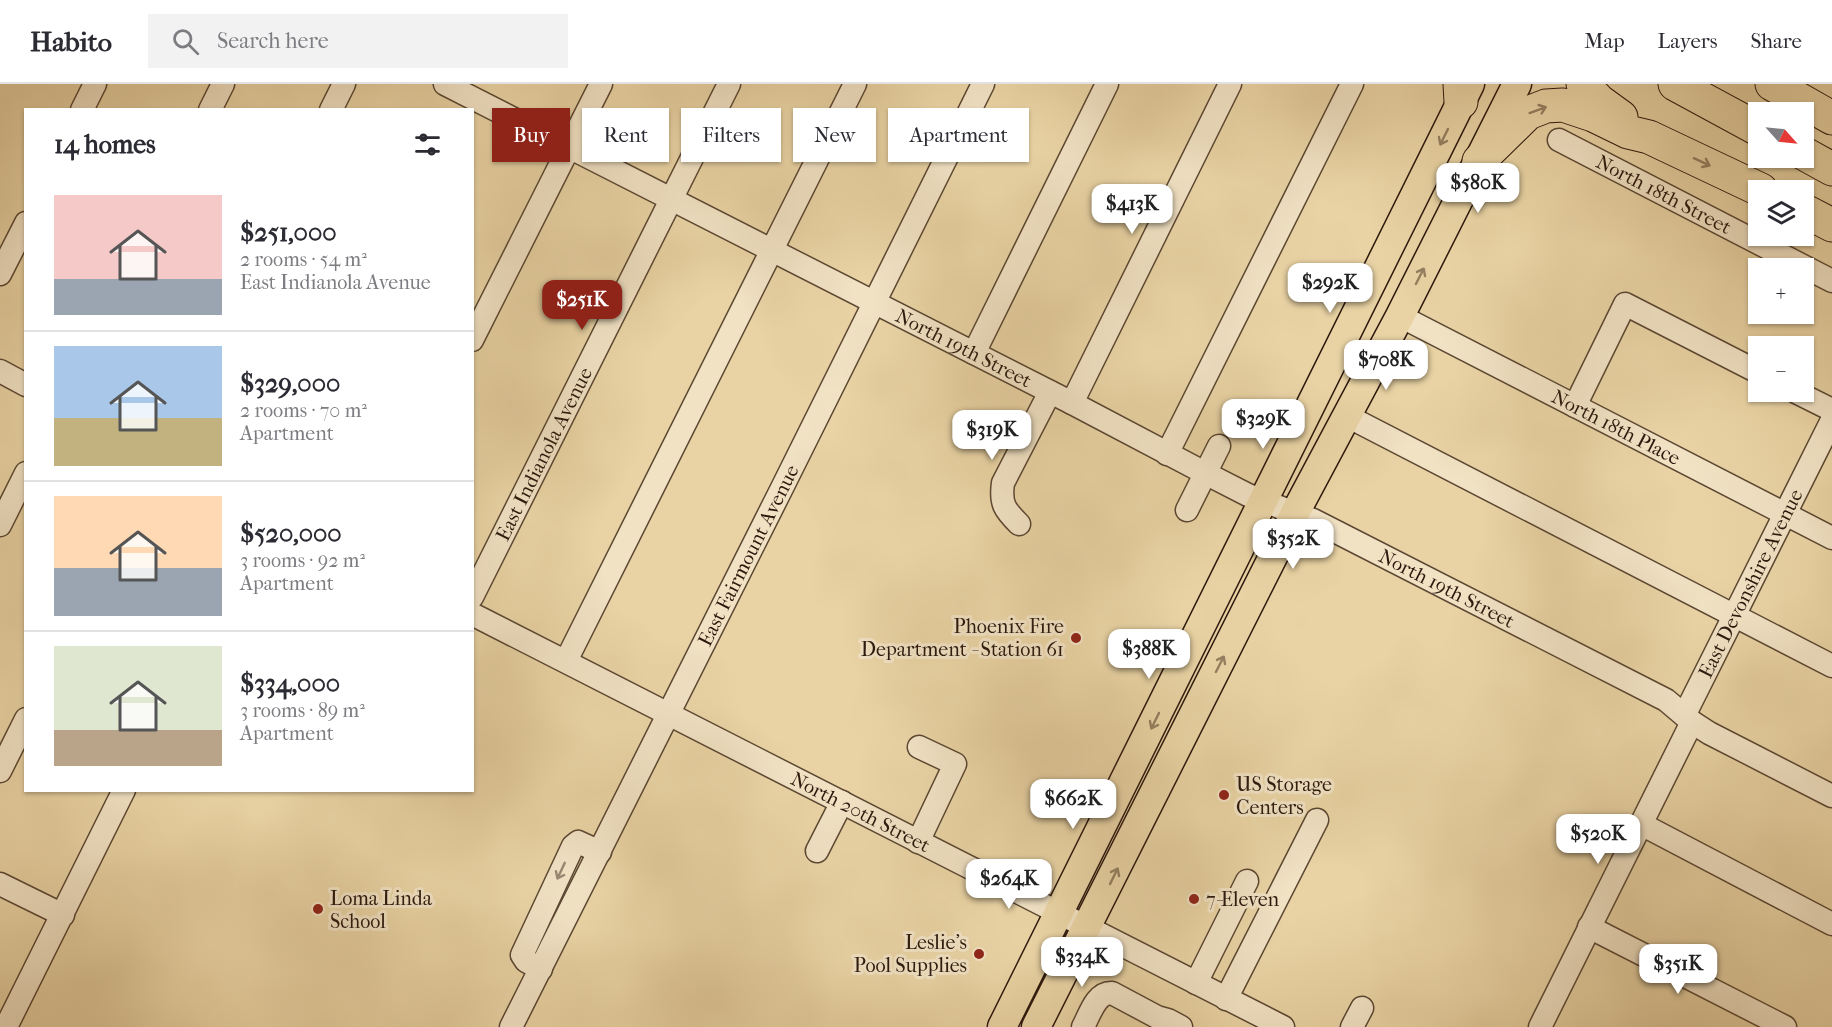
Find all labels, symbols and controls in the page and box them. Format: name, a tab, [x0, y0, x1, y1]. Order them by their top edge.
search box	[148, 14, 568, 68]
text: Habito	[30, 25, 112, 58]
icon: search	[169, 25, 202, 58]
text: Search here	[217, 28, 329, 54]
text: Map	[1584, 29, 1625, 53]
text: Layers	[1658, 29, 1717, 53]
text: Share	[1750, 29, 1802, 53]
north arrow	[1748, 102, 1814, 168]
map controls	[1748, 102, 1814, 402]
one-way arrow	[1528, 103, 1547, 114]
chip: Buy	[492, 108, 570, 162]
chip: Rent	[582, 108, 669, 162]
chip: Filters	[681, 108, 781, 162]
chip: New	[793, 108, 876, 162]
chip: Apartment	[888, 108, 1029, 162]
one-way arrow	[1438, 127, 1449, 145]
icon: filters	[411, 128, 444, 161]
text: 14 homes	[54, 129, 156, 160]
street label: North 18th Street	[1592, 150, 1735, 239]
one-way arrow	[1692, 157, 1710, 169]
pin: $580K	[1436, 163, 1520, 214]
text: $580K	[1450, 171, 1506, 194]
button: layers	[1748, 180, 1814, 246]
pin: $413K	[1090, 184, 1174, 235]
text: $413K	[1106, 192, 1158, 215]
text: $251,000	[240, 217, 337, 248]
icon: home	[102, 219, 174, 291]
text: 2 rooms · 54 m²	[240, 248, 367, 271]
button: +	[1748, 258, 1814, 324]
pin: $292K	[1288, 263, 1372, 314]
one-way arrow	[1415, 267, 1426, 285]
text: East Indianola Avenue	[240, 271, 431, 294]
text: $292K	[1302, 271, 1358, 294]
pin: $251K	[540, 280, 624, 331]
text: $251K	[556, 288, 608, 311]
street label: North 19th Street	[892, 304, 1035, 392]
button: −	[1748, 336, 1814, 402]
pin: $708K	[1344, 340, 1428, 391]
text: $708K	[1358, 348, 1414, 371]
street label: East Indianola Avenue	[491, 364, 597, 545]
text: $329,000	[240, 368, 340, 399]
icon: home	[102, 370, 174, 442]
street label: North 18th Place	[1548, 385, 1684, 470]
text: 2 rooms · 70 m²	[240, 399, 367, 422]
pin: $329K	[1221, 399, 1305, 450]
text: $329K	[1236, 407, 1290, 430]
pin: $319K	[950, 410, 1034, 461]
text: $319K	[966, 418, 1018, 441]
text: Apartment	[240, 422, 334, 445]
street label: East Fairmount Avenue	[693, 461, 804, 650]
street label: East Devonshire Avenue	[1694, 485, 1808, 682]
text: $520,000	[240, 518, 342, 549]
pin: $352K	[1251, 519, 1335, 570]
icon: home	[102, 520, 174, 592]
text: $352K	[1267, 527, 1319, 550]
street label: North 19th Street	[1375, 545, 1518, 633]
text: 3 rooms · 92 m²	[240, 549, 365, 572]
text: Apartment	[240, 572, 334, 595]
place label: Phoenix Fire Department - Station 61	[861, 615, 1064, 661]
pin: $388K	[1107, 629, 1191, 680]
marker: Phoenix Fire Department - Station 61	[1069, 631, 1083, 645]
text: $388K	[1122, 637, 1176, 660]
one-way arrow	[1215, 655, 1227, 673]
text: $334,000	[240, 668, 340, 699]
icon: home	[102, 670, 174, 742]
text: 3 rooms · 89 m²	[240, 699, 365, 722]
one-way arrow	[1148, 711, 1160, 729]
text: Apartment	[240, 722, 334, 745]
street label: North 20th Street	[787, 767, 934, 857]
place label: US Storage Centers	[1236, 773, 1332, 819]
pin: $662K	[1031, 779, 1115, 830]
text: $662K	[1044, 787, 1102, 810]
marker: US Storage Centers	[1217, 788, 1231, 802]
pin: $520K	[1556, 814, 1640, 865]
text: $520K	[1570, 822, 1626, 845]
pin: $264K	[967, 859, 1051, 910]
one-way arrow	[554, 862, 566, 880]
text: $264K	[980, 867, 1038, 890]
one-way arrow	[1108, 867, 1120, 885]
place label: Loma Linda School	[330, 887, 433, 933]
place label: 7-Eleven	[1206, 888, 1280, 911]
marker: 7-Eleven	[1187, 892, 1201, 906]
marker: Loma Linda School	[311, 902, 325, 916]
place label: Leslie's Pool Supplies	[854, 931, 967, 977]
pin: $334K	[1040, 937, 1124, 988]
pin: $351K	[1636, 944, 1720, 995]
text: $334K	[1055, 945, 1109, 968]
marker: Leslie's Pool Supplies	[972, 947, 986, 961]
text: $351K	[1653, 952, 1703, 975]

